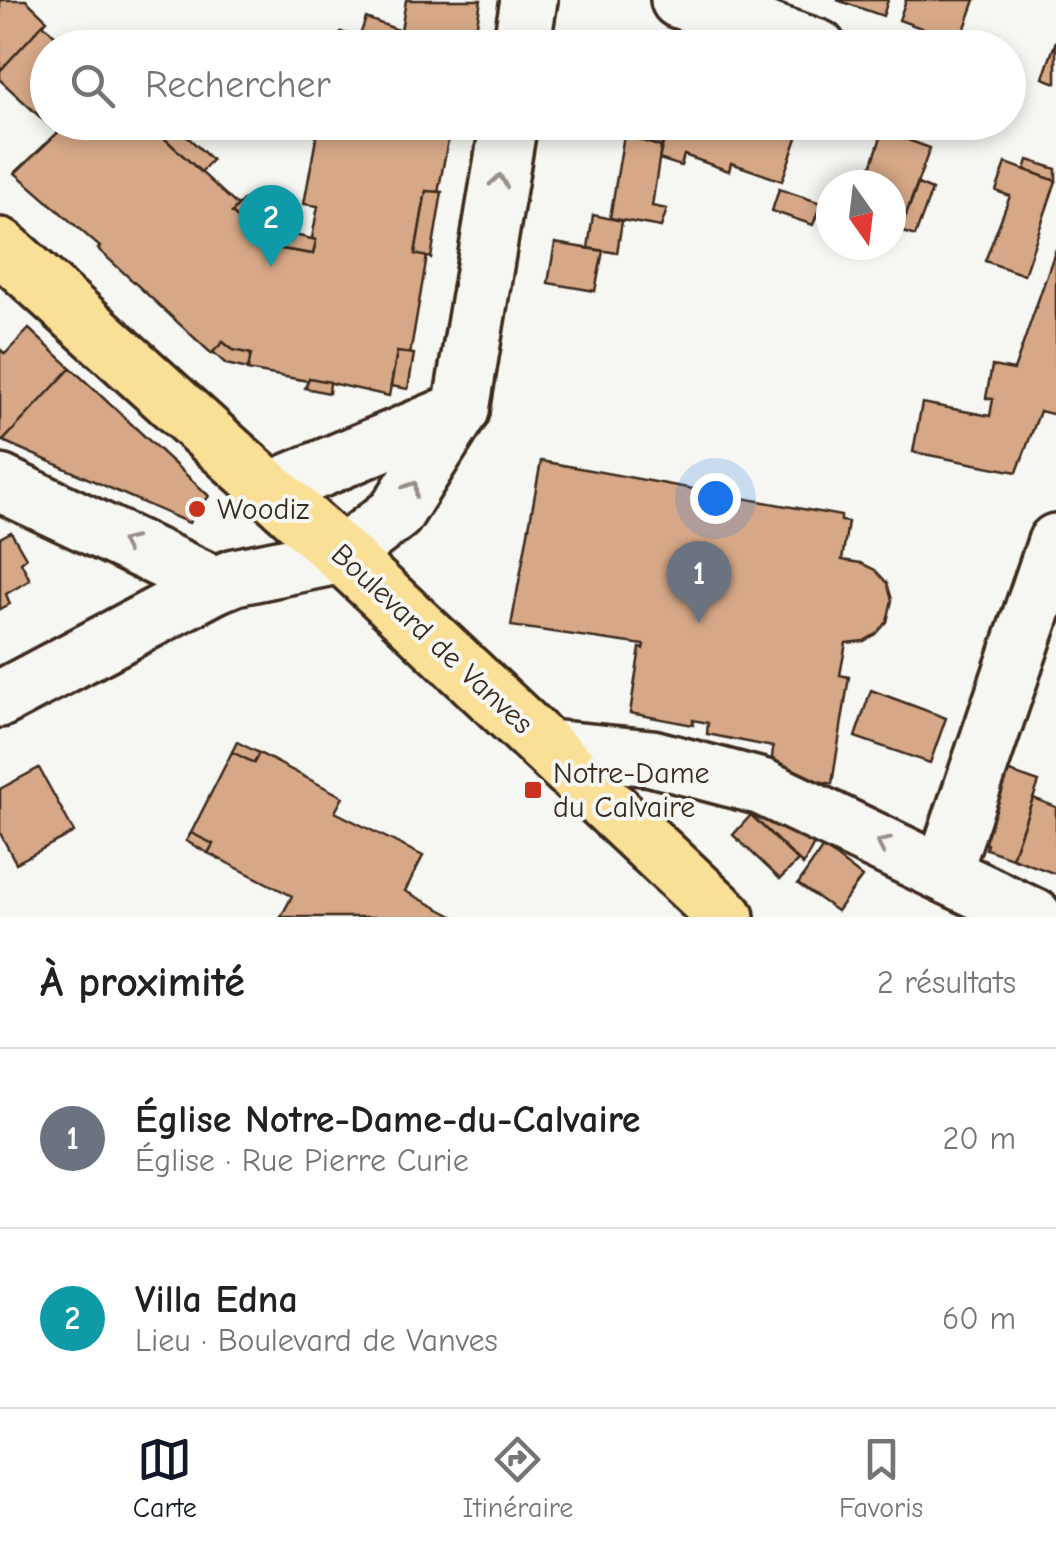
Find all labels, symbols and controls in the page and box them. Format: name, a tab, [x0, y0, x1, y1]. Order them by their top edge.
search box	[30, 30, 1026, 140]
icon: search	[65, 58, 120, 113]
text: Rechercher	[145, 63, 331, 107]
north arrow	[816, 170, 906, 260]
one-way arrow	[488, 173, 509, 189]
pin: 2	[238, 184, 304, 267]
your location	[690, 473, 741, 524]
one-way arrow	[399, 481, 418, 499]
place label: Woodiz	[217, 492, 309, 527]
marker: Woodiz	[186, 498, 208, 520]
one-way arrow	[119, 535, 137, 555]
street label: Boulevard de Vanves	[324, 537, 540, 741]
pin: 1	[666, 540, 732, 623]
place label: Notre-Dame du Calvaire	[553, 756, 710, 825]
marker: Notre-Dame du Calvaire	[522, 779, 544, 801]
one-way arrow	[875, 837, 893, 857]
text: À proximité	[40, 958, 245, 1007]
text: 2 résultats	[877, 964, 1016, 1001]
text: Église Notre-Dame-du-Calvaire	[135, 1098, 640, 1142]
text: 1	[66, 1120, 79, 1157]
text: 20 m	[943, 1120, 1016, 1157]
text: Église · Rue Pierre Curie	[135, 1142, 469, 1179]
text: Villa Edna	[135, 1278, 298, 1322]
text: 2	[65, 1300, 80, 1337]
text: 60 m	[942, 1300, 1016, 1337]
text: Lieu · Boulevard de Vanves	[135, 1322, 498, 1359]
tab: Carte	[133, 1432, 197, 1524]
tab: Itinéraire	[463, 1432, 573, 1524]
tab: Favoris	[839, 1432, 923, 1524]

